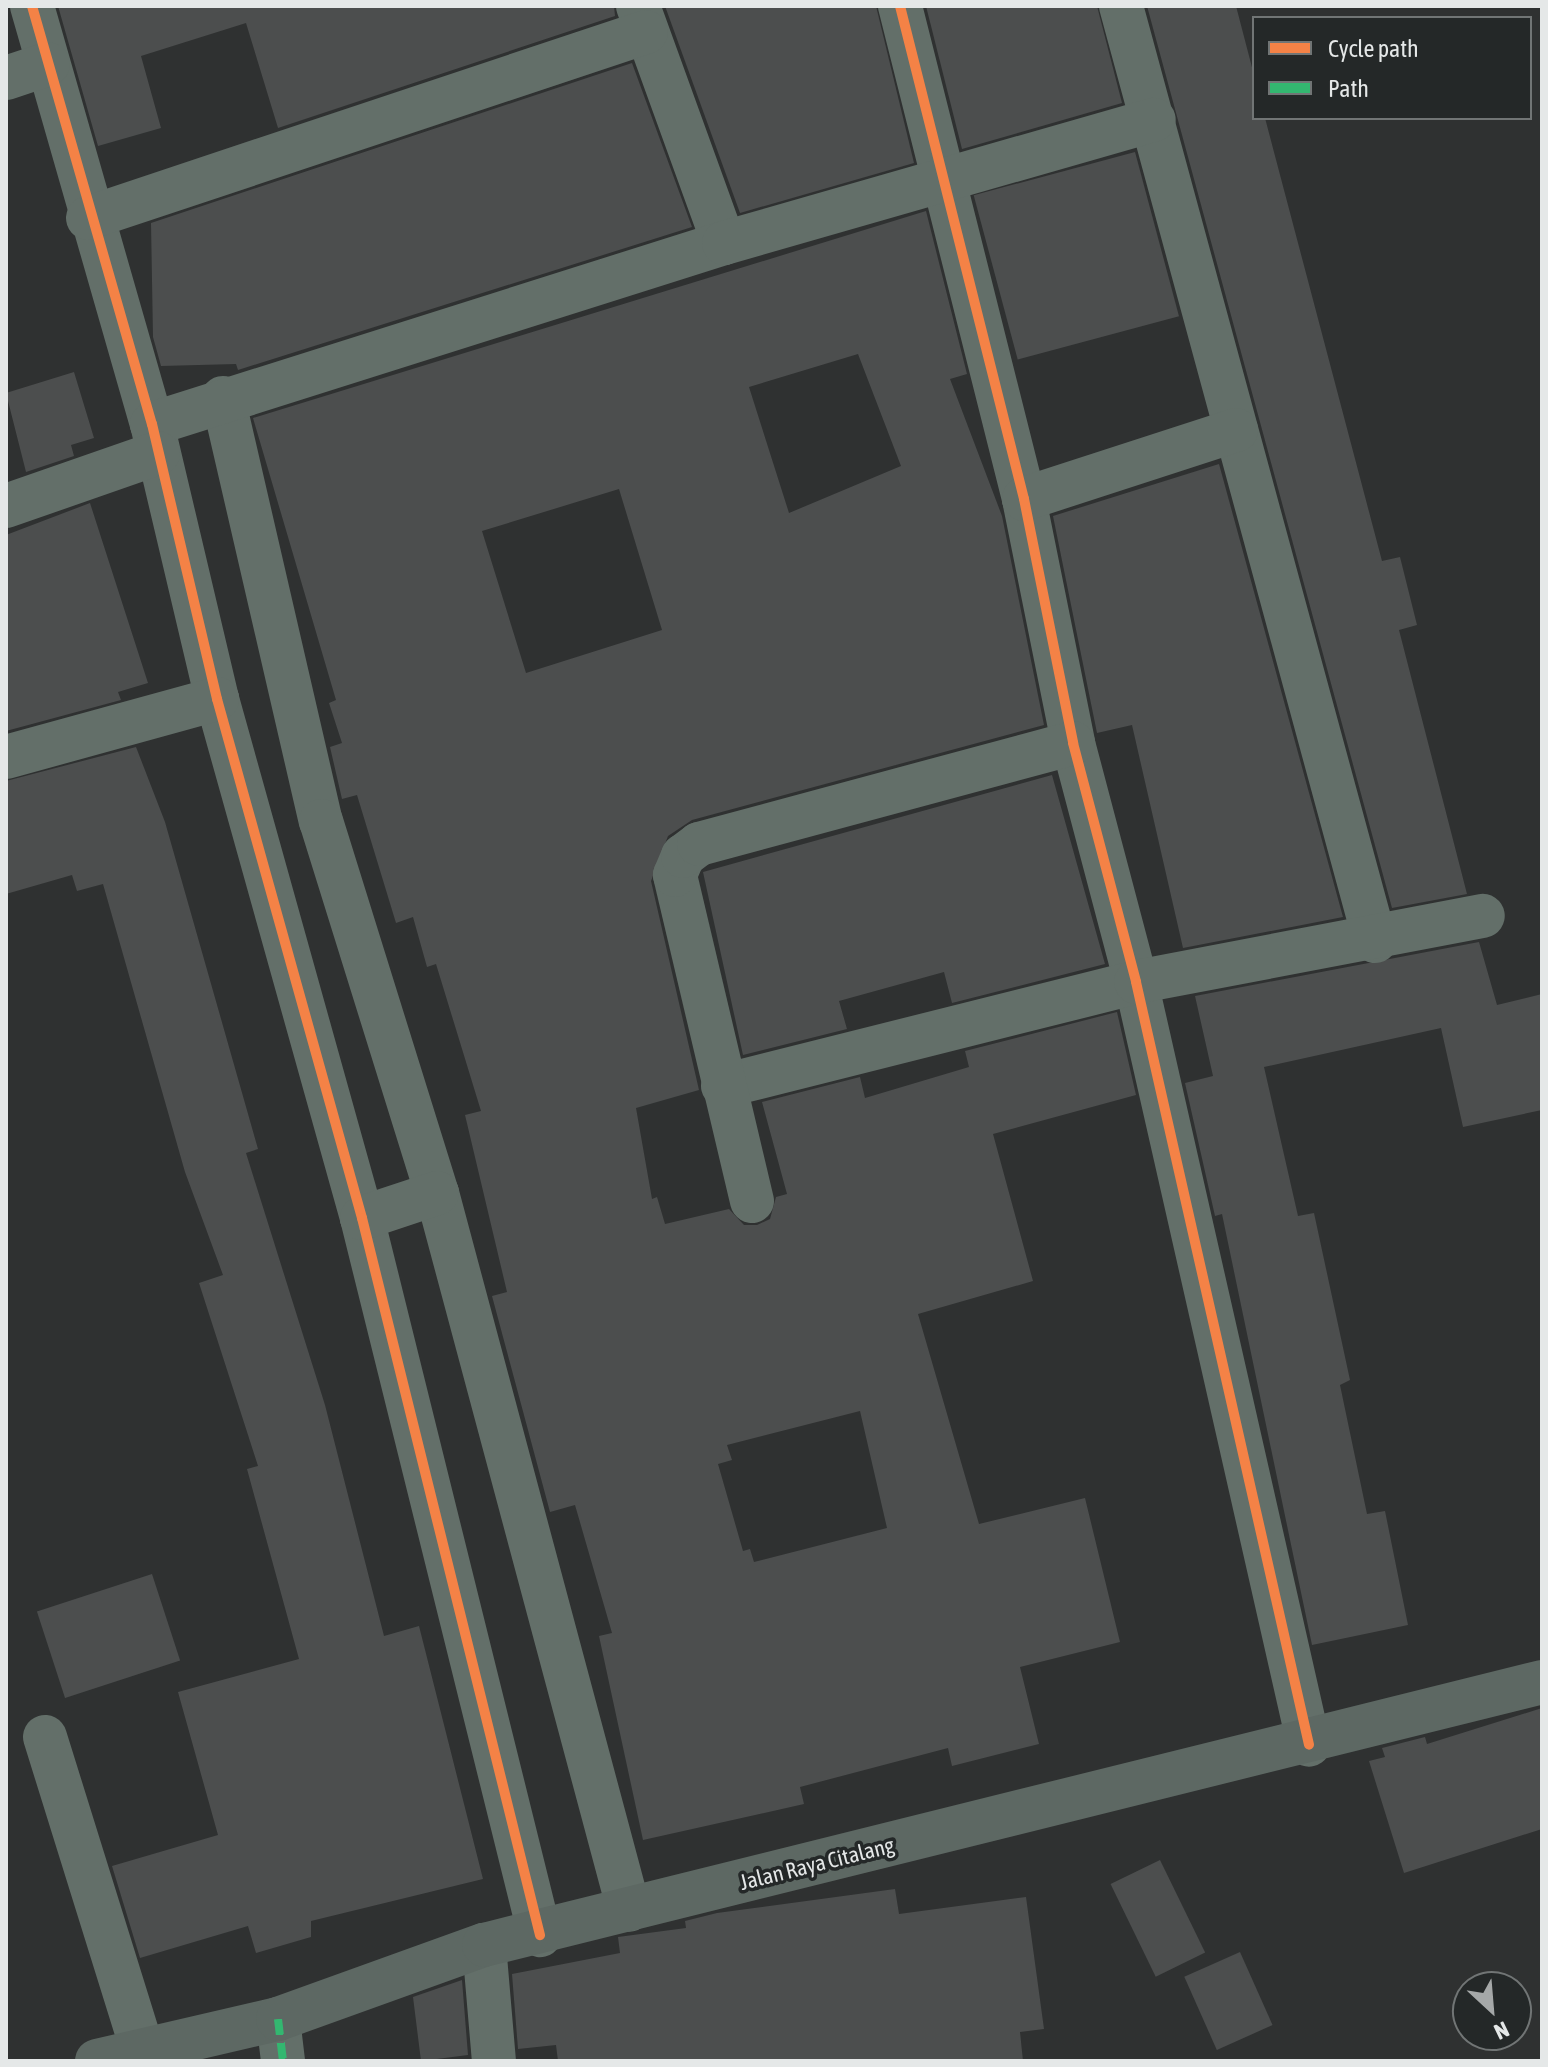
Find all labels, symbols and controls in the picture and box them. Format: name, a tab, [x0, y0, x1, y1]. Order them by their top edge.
legend	[1252, 16, 1532, 120]
text: Cycle path	[1328, 35, 1419, 62]
text: Path	[1328, 75, 1369, 102]
street label: Jalan Raya Citalang	[737, 1832, 897, 1896]
north arrow	[1452, 1971, 1532, 2051]
text: N	[1490, 2016, 1513, 2045]

